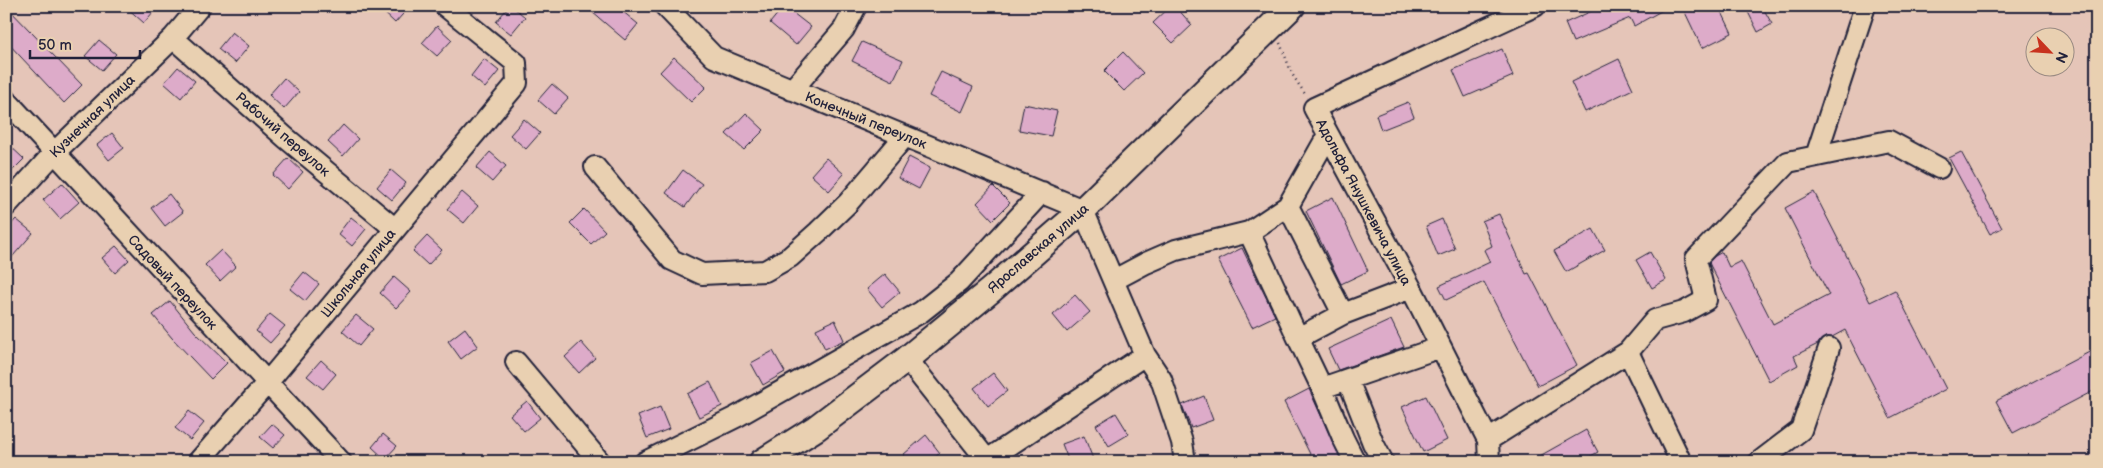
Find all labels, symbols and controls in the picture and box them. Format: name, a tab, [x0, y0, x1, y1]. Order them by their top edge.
scale bar	[30, 28, 140, 60]
north arrow	[2026, 28, 2076, 78]
text: 50 m	[38, 36, 72, 55]
text: N	[2051, 49, 2071, 66]
street label: Кузнечная улица	[46, 71, 139, 161]
street label: Конечный переулок	[802, 88, 930, 153]
street label: Рабочий переулок	[232, 89, 334, 180]
street label: Адольфа Янушкевича улица	[1312, 115, 1415, 289]
street label: Ярославская улица	[984, 199, 1093, 297]
street label: Школьная улица	[317, 225, 400, 321]
street label: Садовый переулок	[124, 231, 221, 334]

